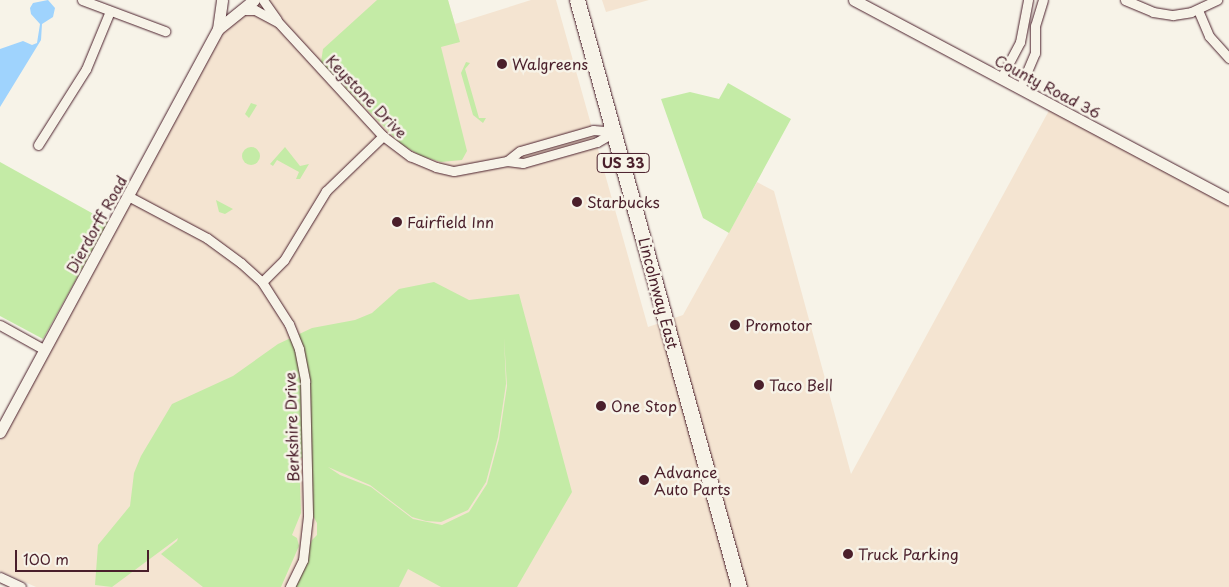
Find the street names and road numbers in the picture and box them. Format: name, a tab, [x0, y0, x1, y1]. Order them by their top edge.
street label: County Road 36	[992, 50, 1104, 122]
street label: Keystone Drive	[323, 51, 411, 141]
road number: US 33	[597, 152, 649, 174]
street label: Dierdorff Road	[62, 172, 130, 276]
street label: Lincolnway East	[635, 235, 683, 351]
street label: Berkshire Drive	[280, 372, 302, 482]

